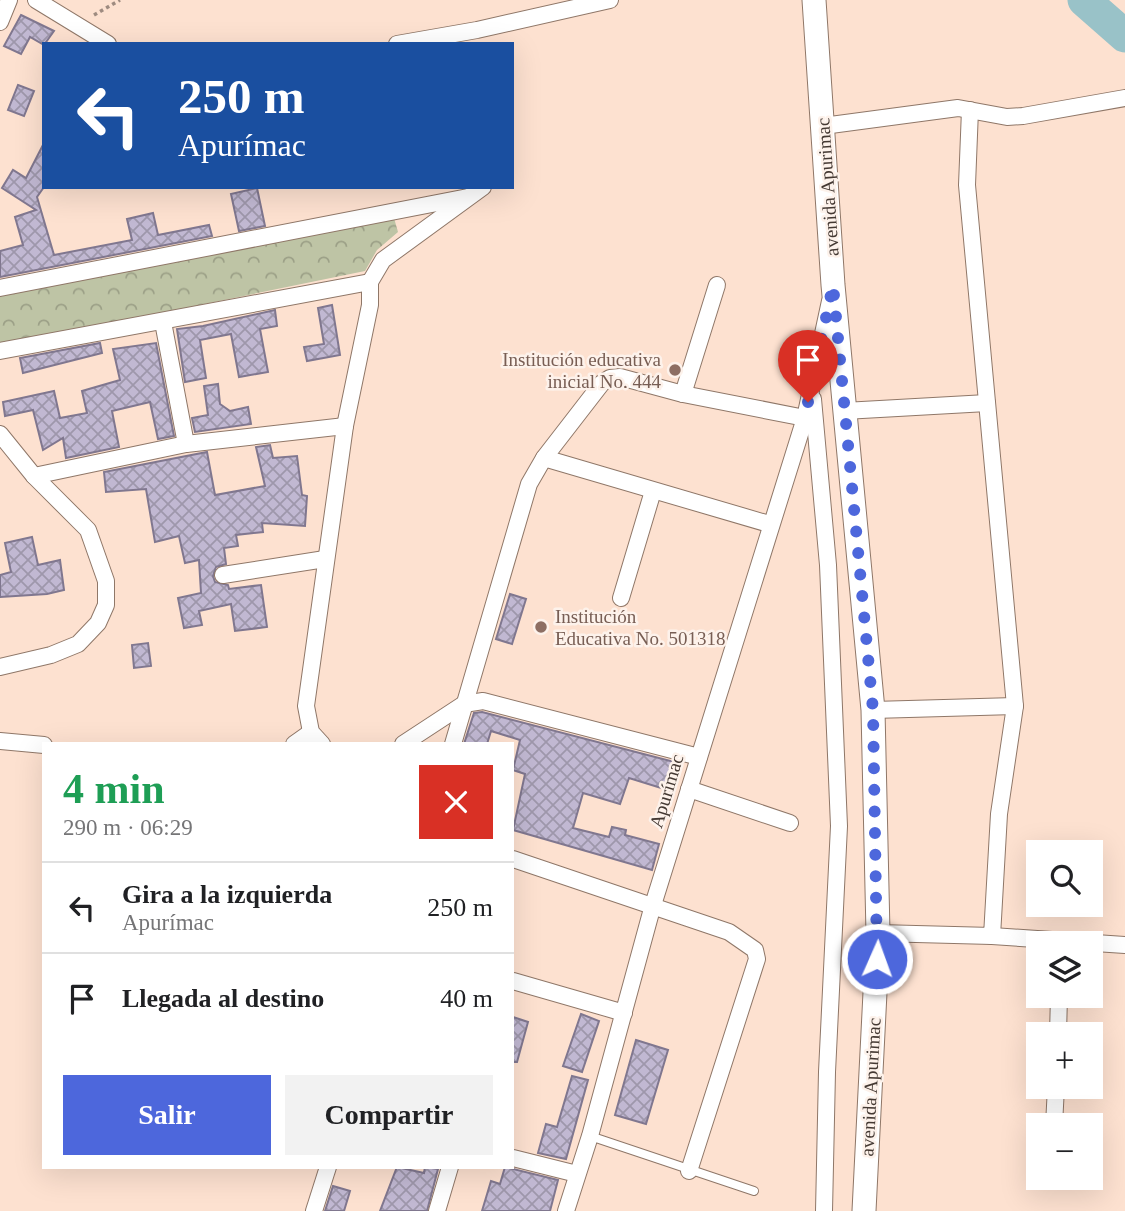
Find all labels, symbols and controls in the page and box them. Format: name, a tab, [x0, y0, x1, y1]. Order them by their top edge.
text: 250 m	[178, 69, 305, 124]
icon: left	[63, 70, 154, 161]
street label: avenida Apurimac	[812, 117, 843, 257]
text: Apurímac	[178, 127, 306, 163]
pin	[778, 330, 838, 402]
icon: arrive	[789, 341, 827, 379]
place label: Institución educativa inicial No. 444	[502, 349, 662, 392]
marker: Institución educativa inicial No. 444	[667, 362, 683, 378]
place label: Institución Educativa No. 501318	[555, 606, 725, 649]
marker: Institución Educativa No. 501318	[533, 619, 549, 635]
street label: Apurímac	[645, 752, 688, 831]
button: close	[419, 765, 493, 839]
text: 4 min	[63, 766, 165, 812]
text: 290 m · 06:29	[63, 815, 193, 840]
map controls	[1026, 840, 1103, 1190]
button: search	[1026, 840, 1103, 917]
text: Gira a la izquierda	[122, 880, 332, 909]
icon: left	[63, 889, 101, 927]
text: 250 m	[427, 893, 493, 922]
text: Apurímac	[122, 910, 214, 935]
position arrow	[840, 922, 914, 996]
button: layers	[1026, 931, 1103, 1008]
icon: arrive	[63, 980, 101, 1018]
text: Llegada al destino	[122, 984, 324, 1013]
text: 40 m	[440, 984, 493, 1013]
street label: avenida Apurimac	[856, 1017, 885, 1157]
button: +	[1026, 1022, 1103, 1099]
button: Salir	[63, 1075, 271, 1155]
button: Compartir	[285, 1075, 493, 1155]
button: −	[1026, 1113, 1103, 1190]

